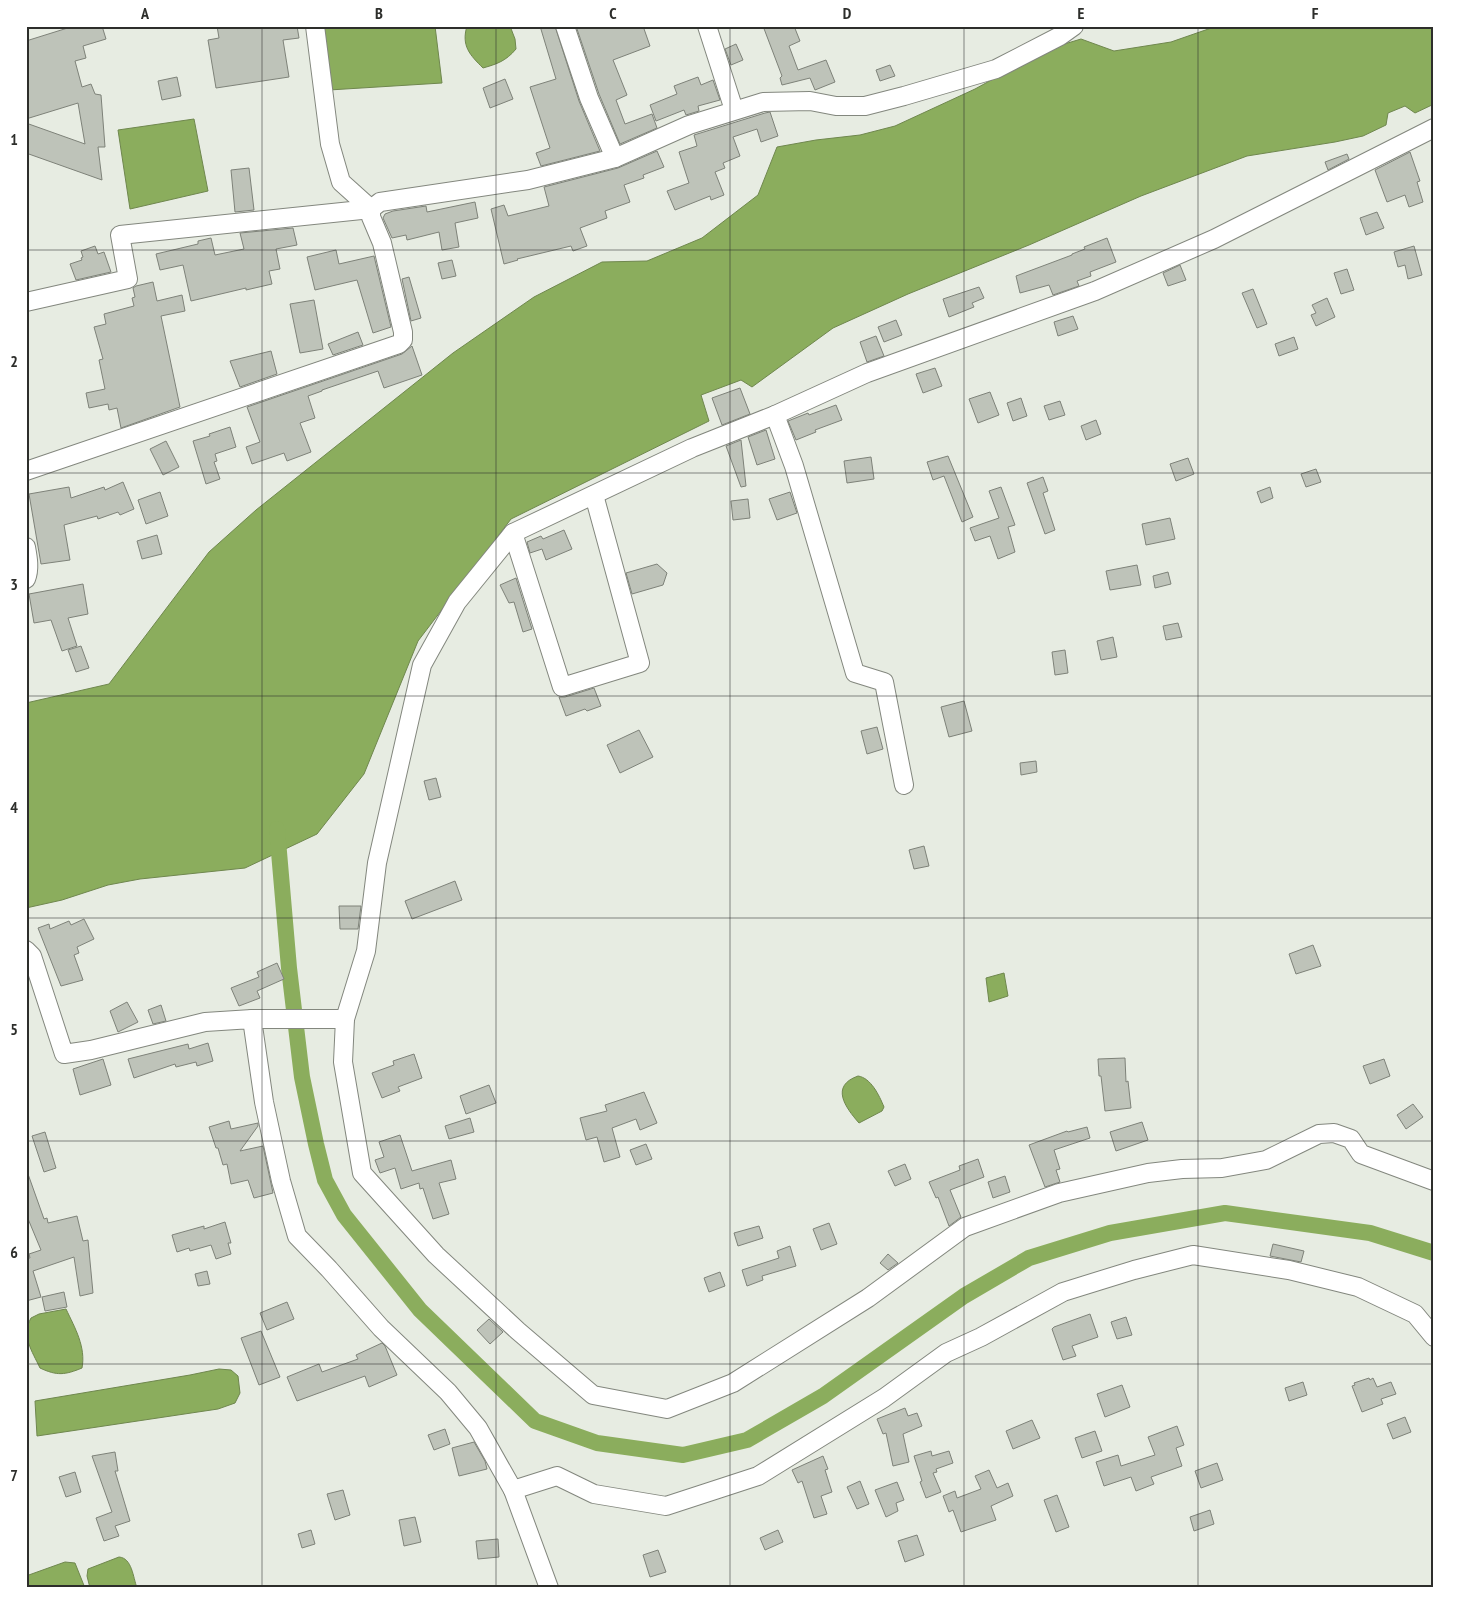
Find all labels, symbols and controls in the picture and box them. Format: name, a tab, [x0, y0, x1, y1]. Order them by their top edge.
text: A	[140, 3, 150, 23]
text: B	[375, 3, 383, 23]
text: C	[609, 3, 617, 23]
text: D	[843, 3, 852, 23]
text: E	[1078, 3, 1085, 23]
text: F	[1312, 3, 1319, 23]
text: 1	[10, 129, 18, 149]
text: 2	[10, 351, 18, 371]
text: 3	[10, 574, 18, 594]
text: 4	[10, 797, 18, 817]
text: 5	[10, 1019, 18, 1039]
text: 6	[10, 1242, 18, 1262]
text: 7	[10, 1465, 18, 1485]

